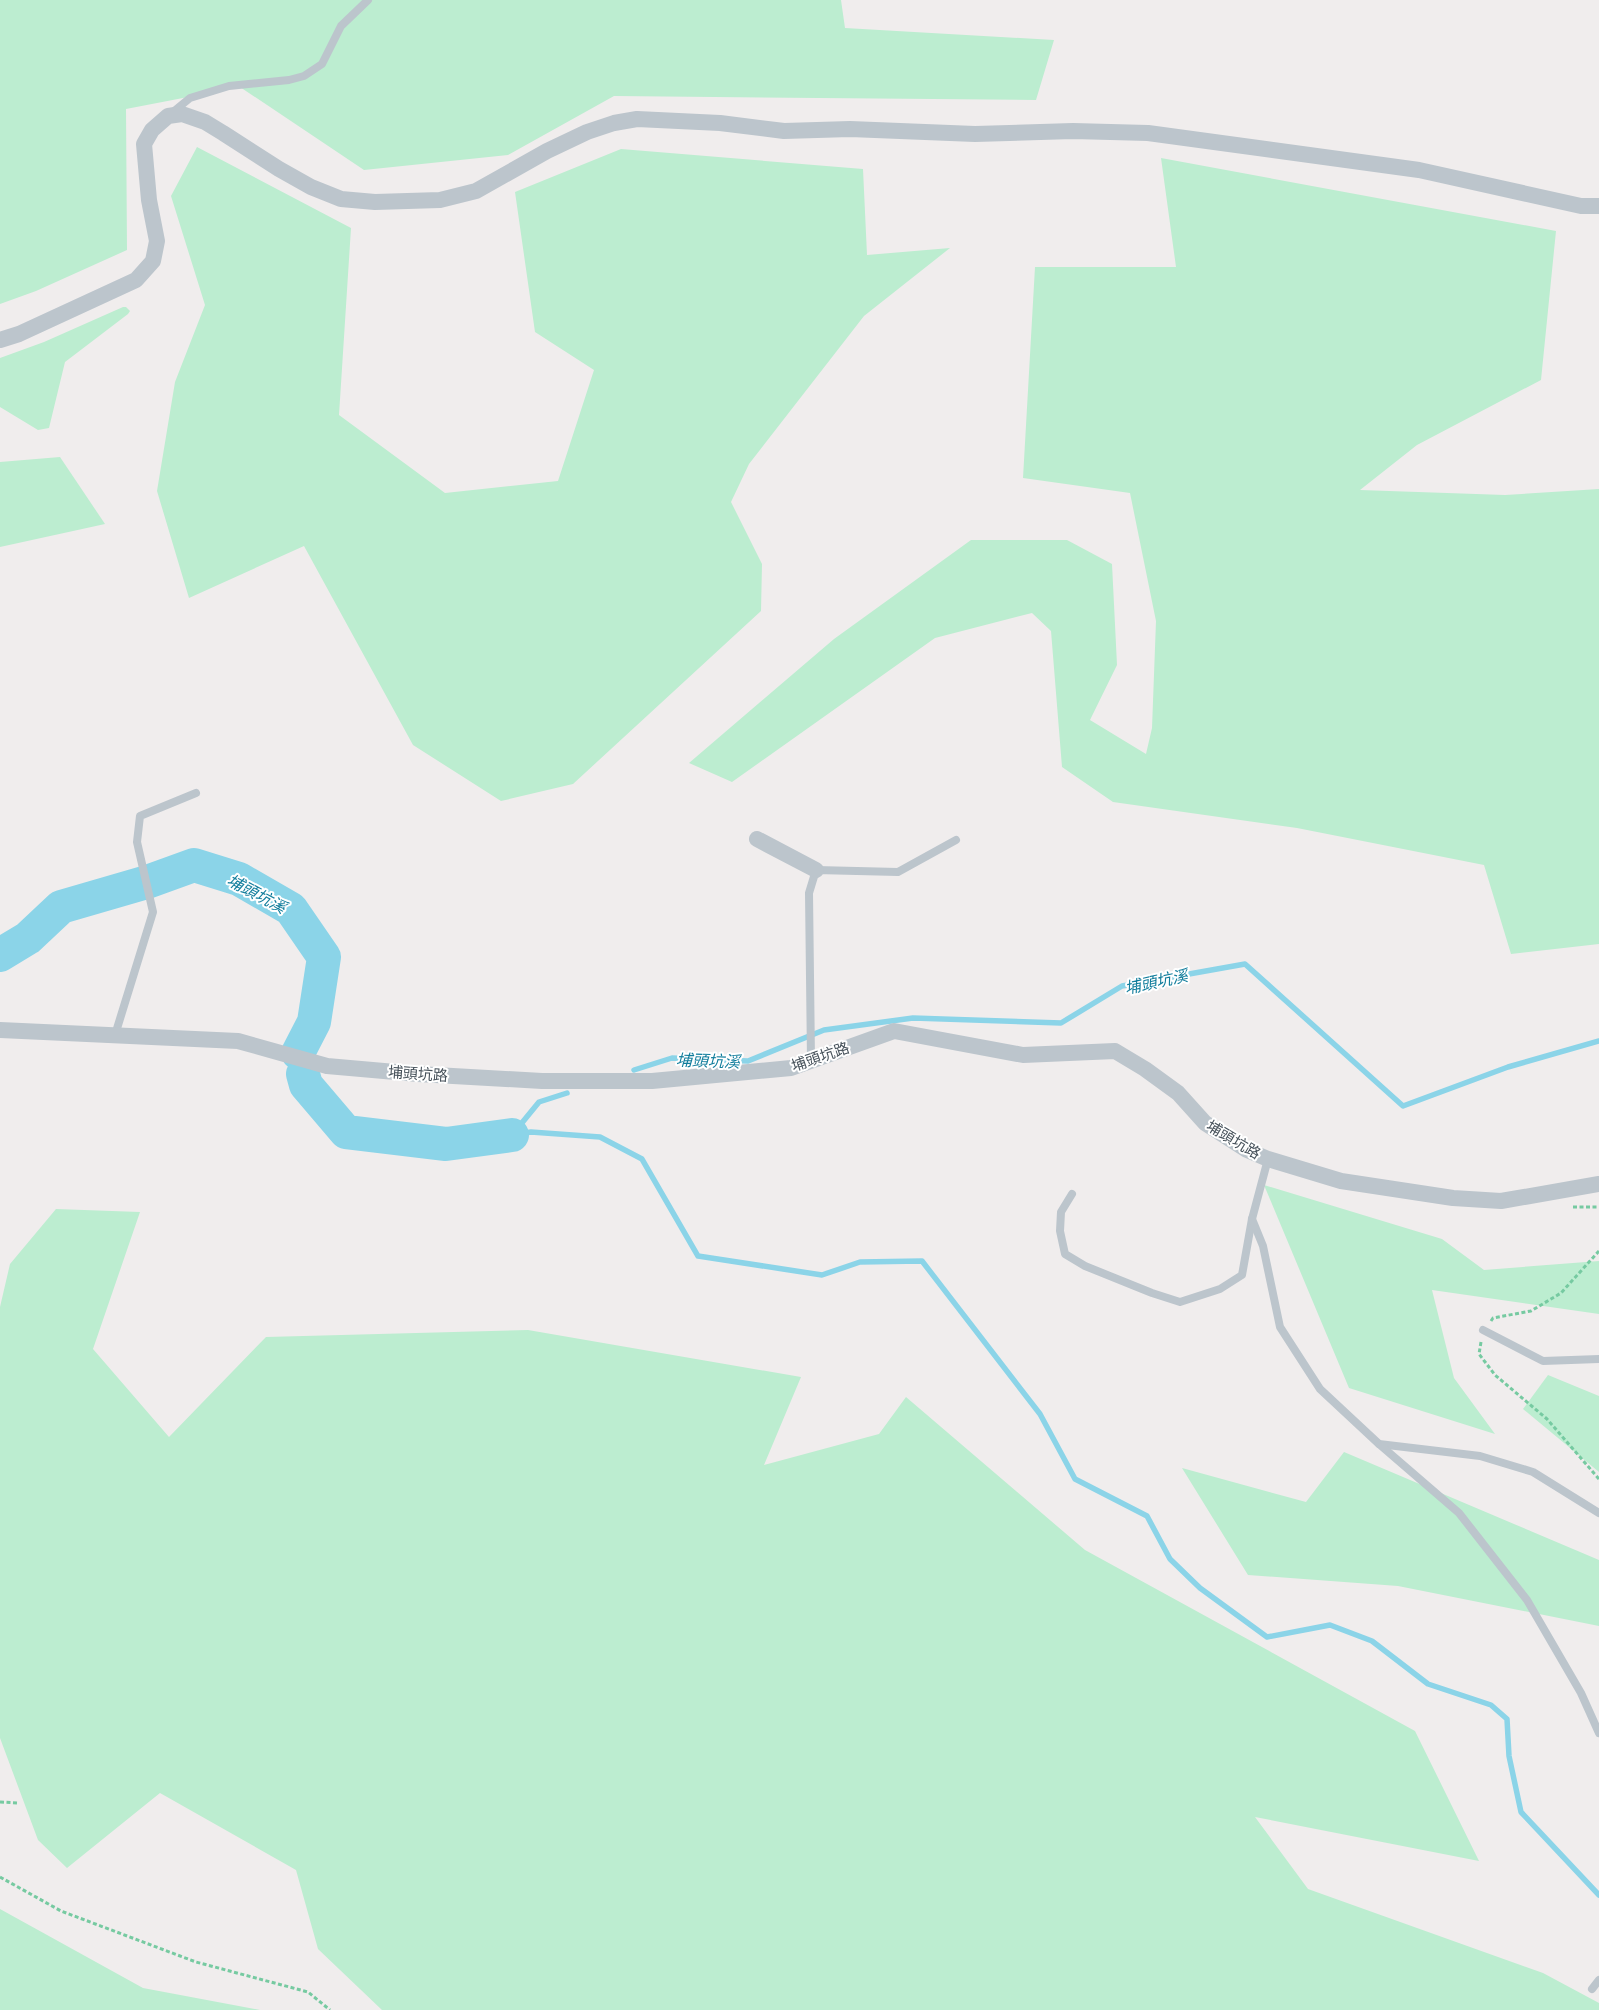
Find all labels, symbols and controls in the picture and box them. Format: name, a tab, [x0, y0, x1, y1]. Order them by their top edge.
water label: 埔頭坑溪	[224, 870, 291, 917]
water label: 埔頭坑溪	[1123, 965, 1191, 997]
street label: 埔頭坑路	[789, 1038, 851, 1074]
water label: 埔頭坑溪	[676, 1049, 742, 1071]
street label: 埔頭坑路	[387, 1062, 449, 1084]
street label: 埔頭坑路	[1204, 1116, 1264, 1162]

